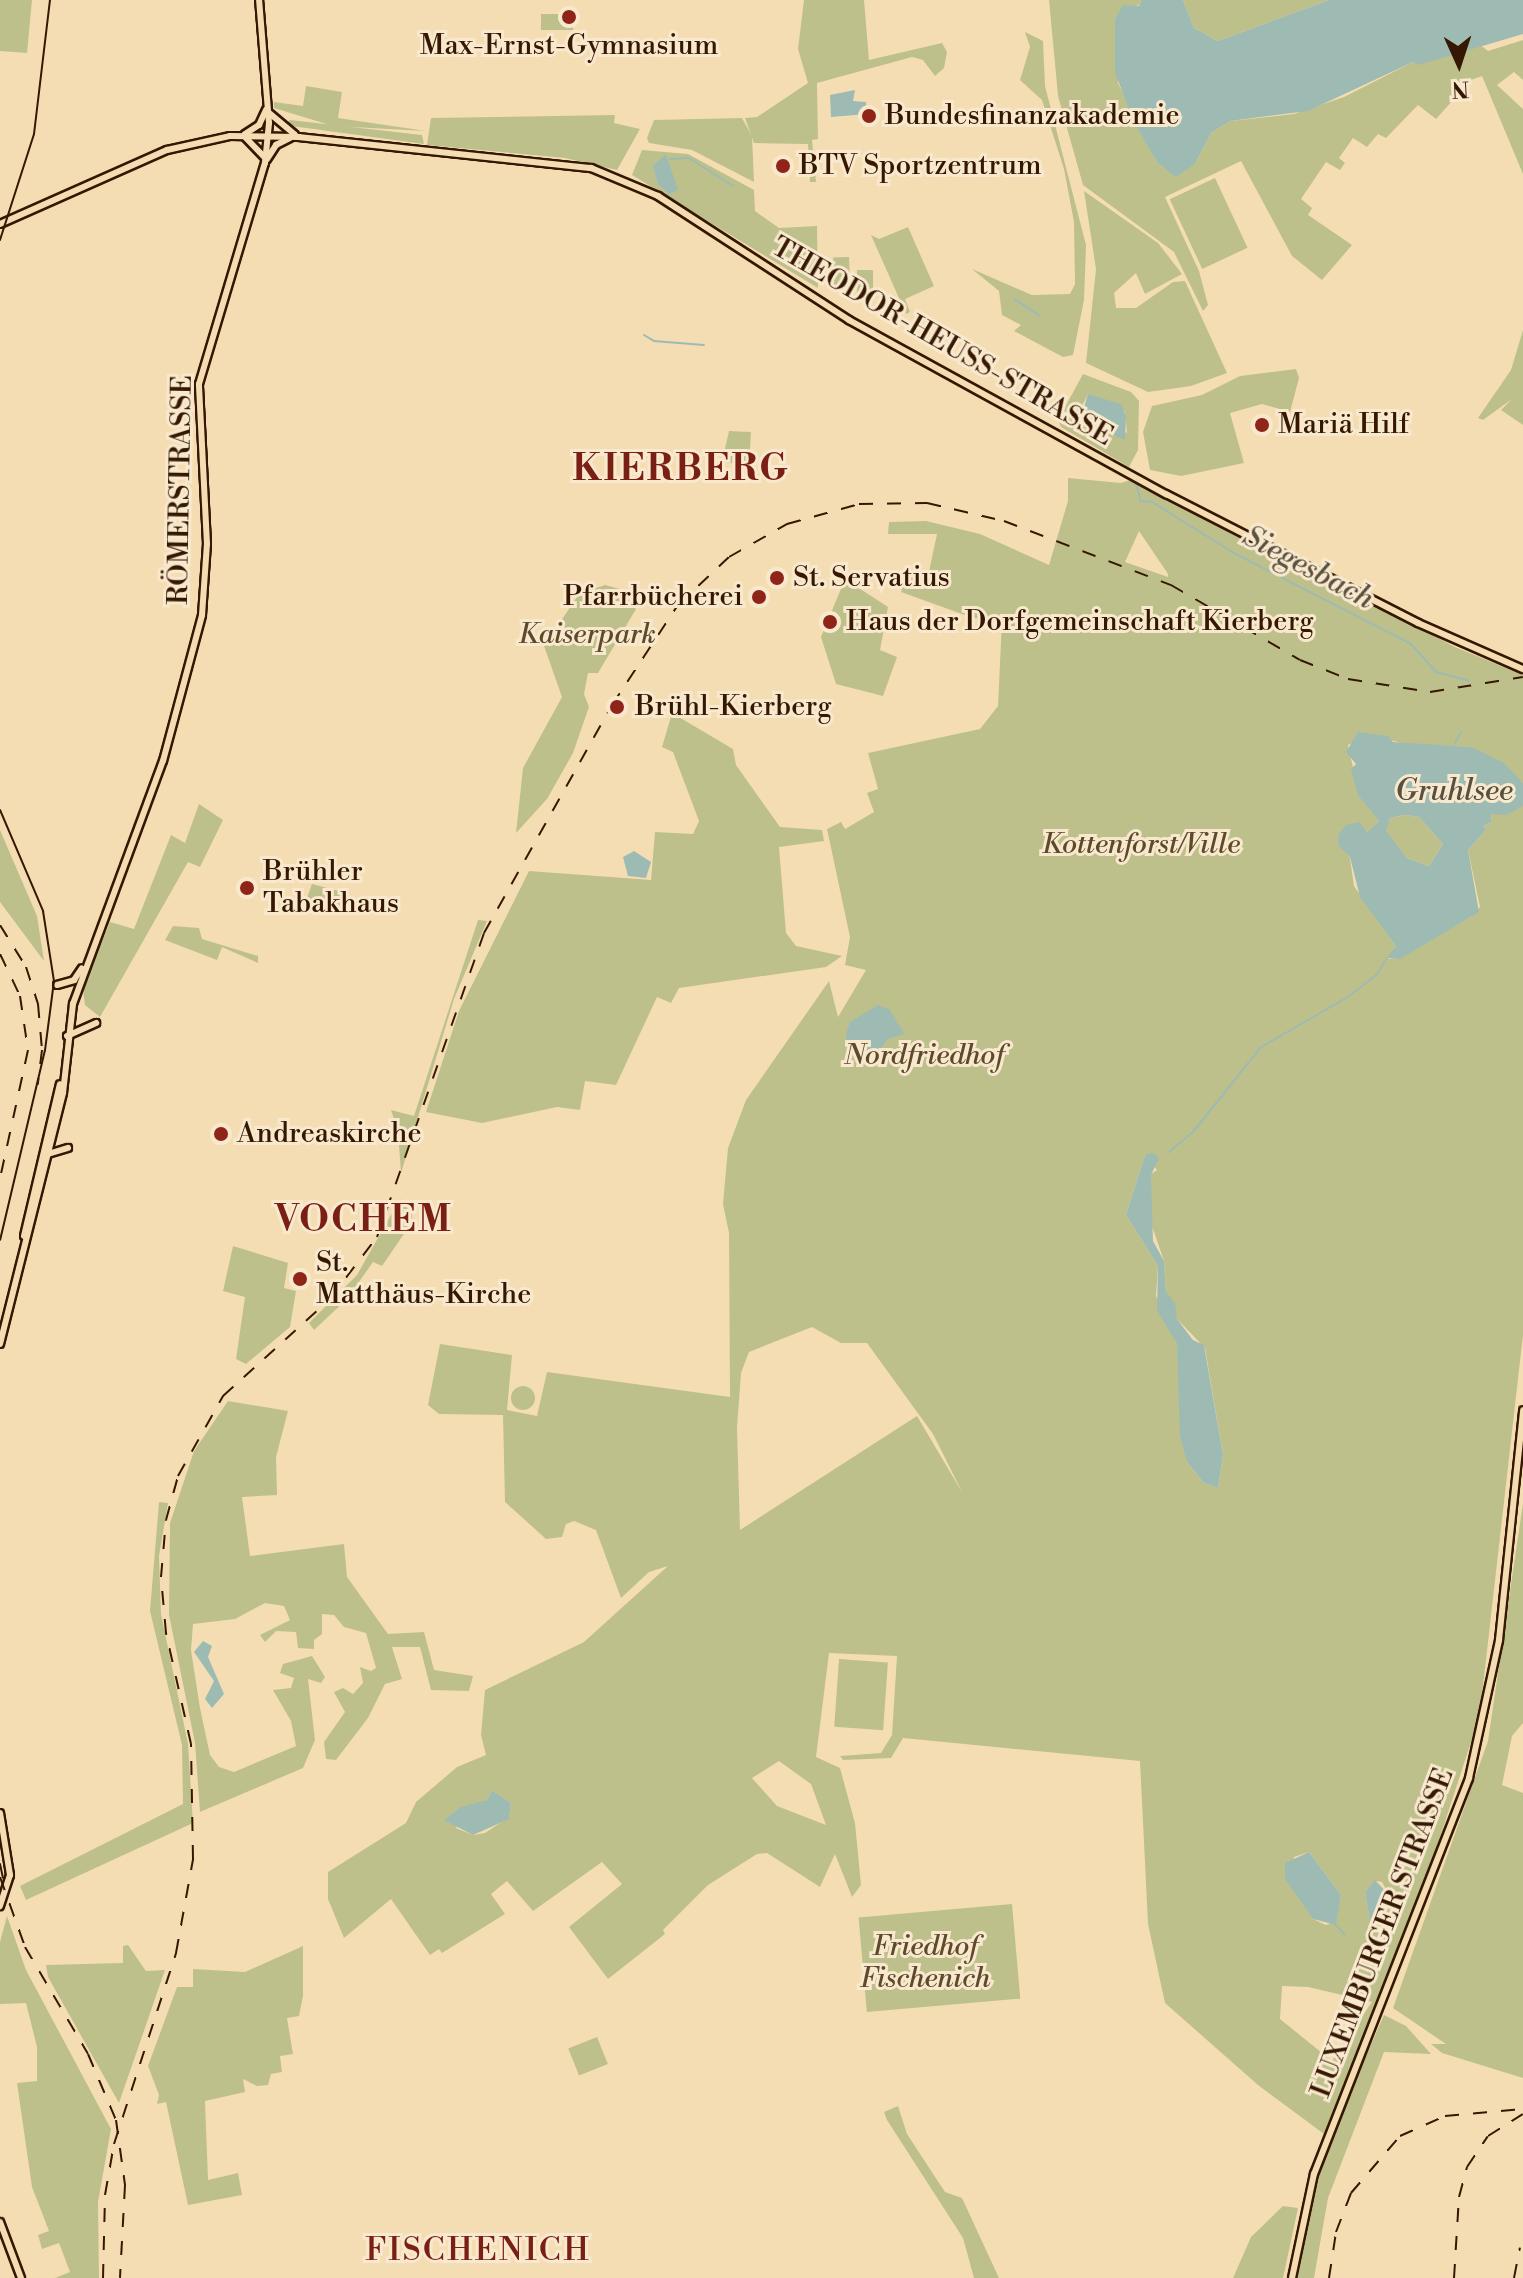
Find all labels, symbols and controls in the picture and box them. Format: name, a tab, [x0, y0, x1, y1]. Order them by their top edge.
marker: Max-Ernst-Gymnasium	[560, 8, 578, 26]
north arrow	[1419, 24, 1499, 104]
place label: Max-Ernst-Gymnasium	[420, 29, 718, 63]
text: N	[1451, 75, 1470, 102]
place label: Bundesfinanzakademie	[885, 99, 1180, 133]
marker: Bundesfinanzakademie	[860, 107, 878, 125]
place label: BTV Sportzentrum	[799, 149, 1042, 183]
marker: BTV Sportzentrum	[774, 157, 792, 175]
street label: THEODOR-HEUSS-STRASSE	[765, 230, 1119, 454]
street label: RÖMERSTRASSE	[162, 375, 200, 605]
place label: Mariä Hilf	[1278, 408, 1409, 442]
marker: Mariä Hilf	[1253, 416, 1271, 434]
district label: KIERBERG	[572, 448, 790, 492]
water label: Siegesbach	[1236, 519, 1380, 617]
place label: St. Servatius	[793, 561, 950, 595]
marker: St. Servatius	[768, 569, 786, 587]
place label: Pfarrbücherei	[563, 580, 743, 614]
marker: Pfarrbücherei	[750, 588, 768, 606]
place label: Haus der Dorfgemeinschaft Kierberg	[846, 605, 1314, 639]
marker: Haus der Dorfgemeinschaft Kierberg	[821, 613, 839, 631]
park label: Kaiserpark	[518, 618, 656, 652]
place label: Brühl-Kierberg	[635, 690, 832, 724]
marker: Brühl-Kierberg	[606, 696, 628, 718]
water label: Gruhlsee	[1395, 773, 1513, 809]
park label: Kottenforst/Ville	[1042, 828, 1240, 862]
place label: Brühler Tabakhaus	[263, 855, 399, 921]
marker: Brühler Tabakhaus	[238, 879, 256, 897]
park label: Nordfriedhof	[844, 1039, 1004, 1073]
place label: Andreaskirche	[237, 1117, 422, 1151]
marker: Andreaskirche	[212, 1125, 230, 1143]
district label: VOCHEM	[275, 1199, 453, 1243]
place label: St. Matthäus-Kirche	[316, 1246, 531, 1312]
marker: St. Matthäus-Kirche	[291, 1270, 309, 1288]
street label: LUXEMBURGER STRASSE	[1305, 1764, 1461, 2102]
park label: Friedhof Fischenich	[860, 1930, 990, 1996]
district label: FISCHENICH	[365, 2231, 591, 2269]

